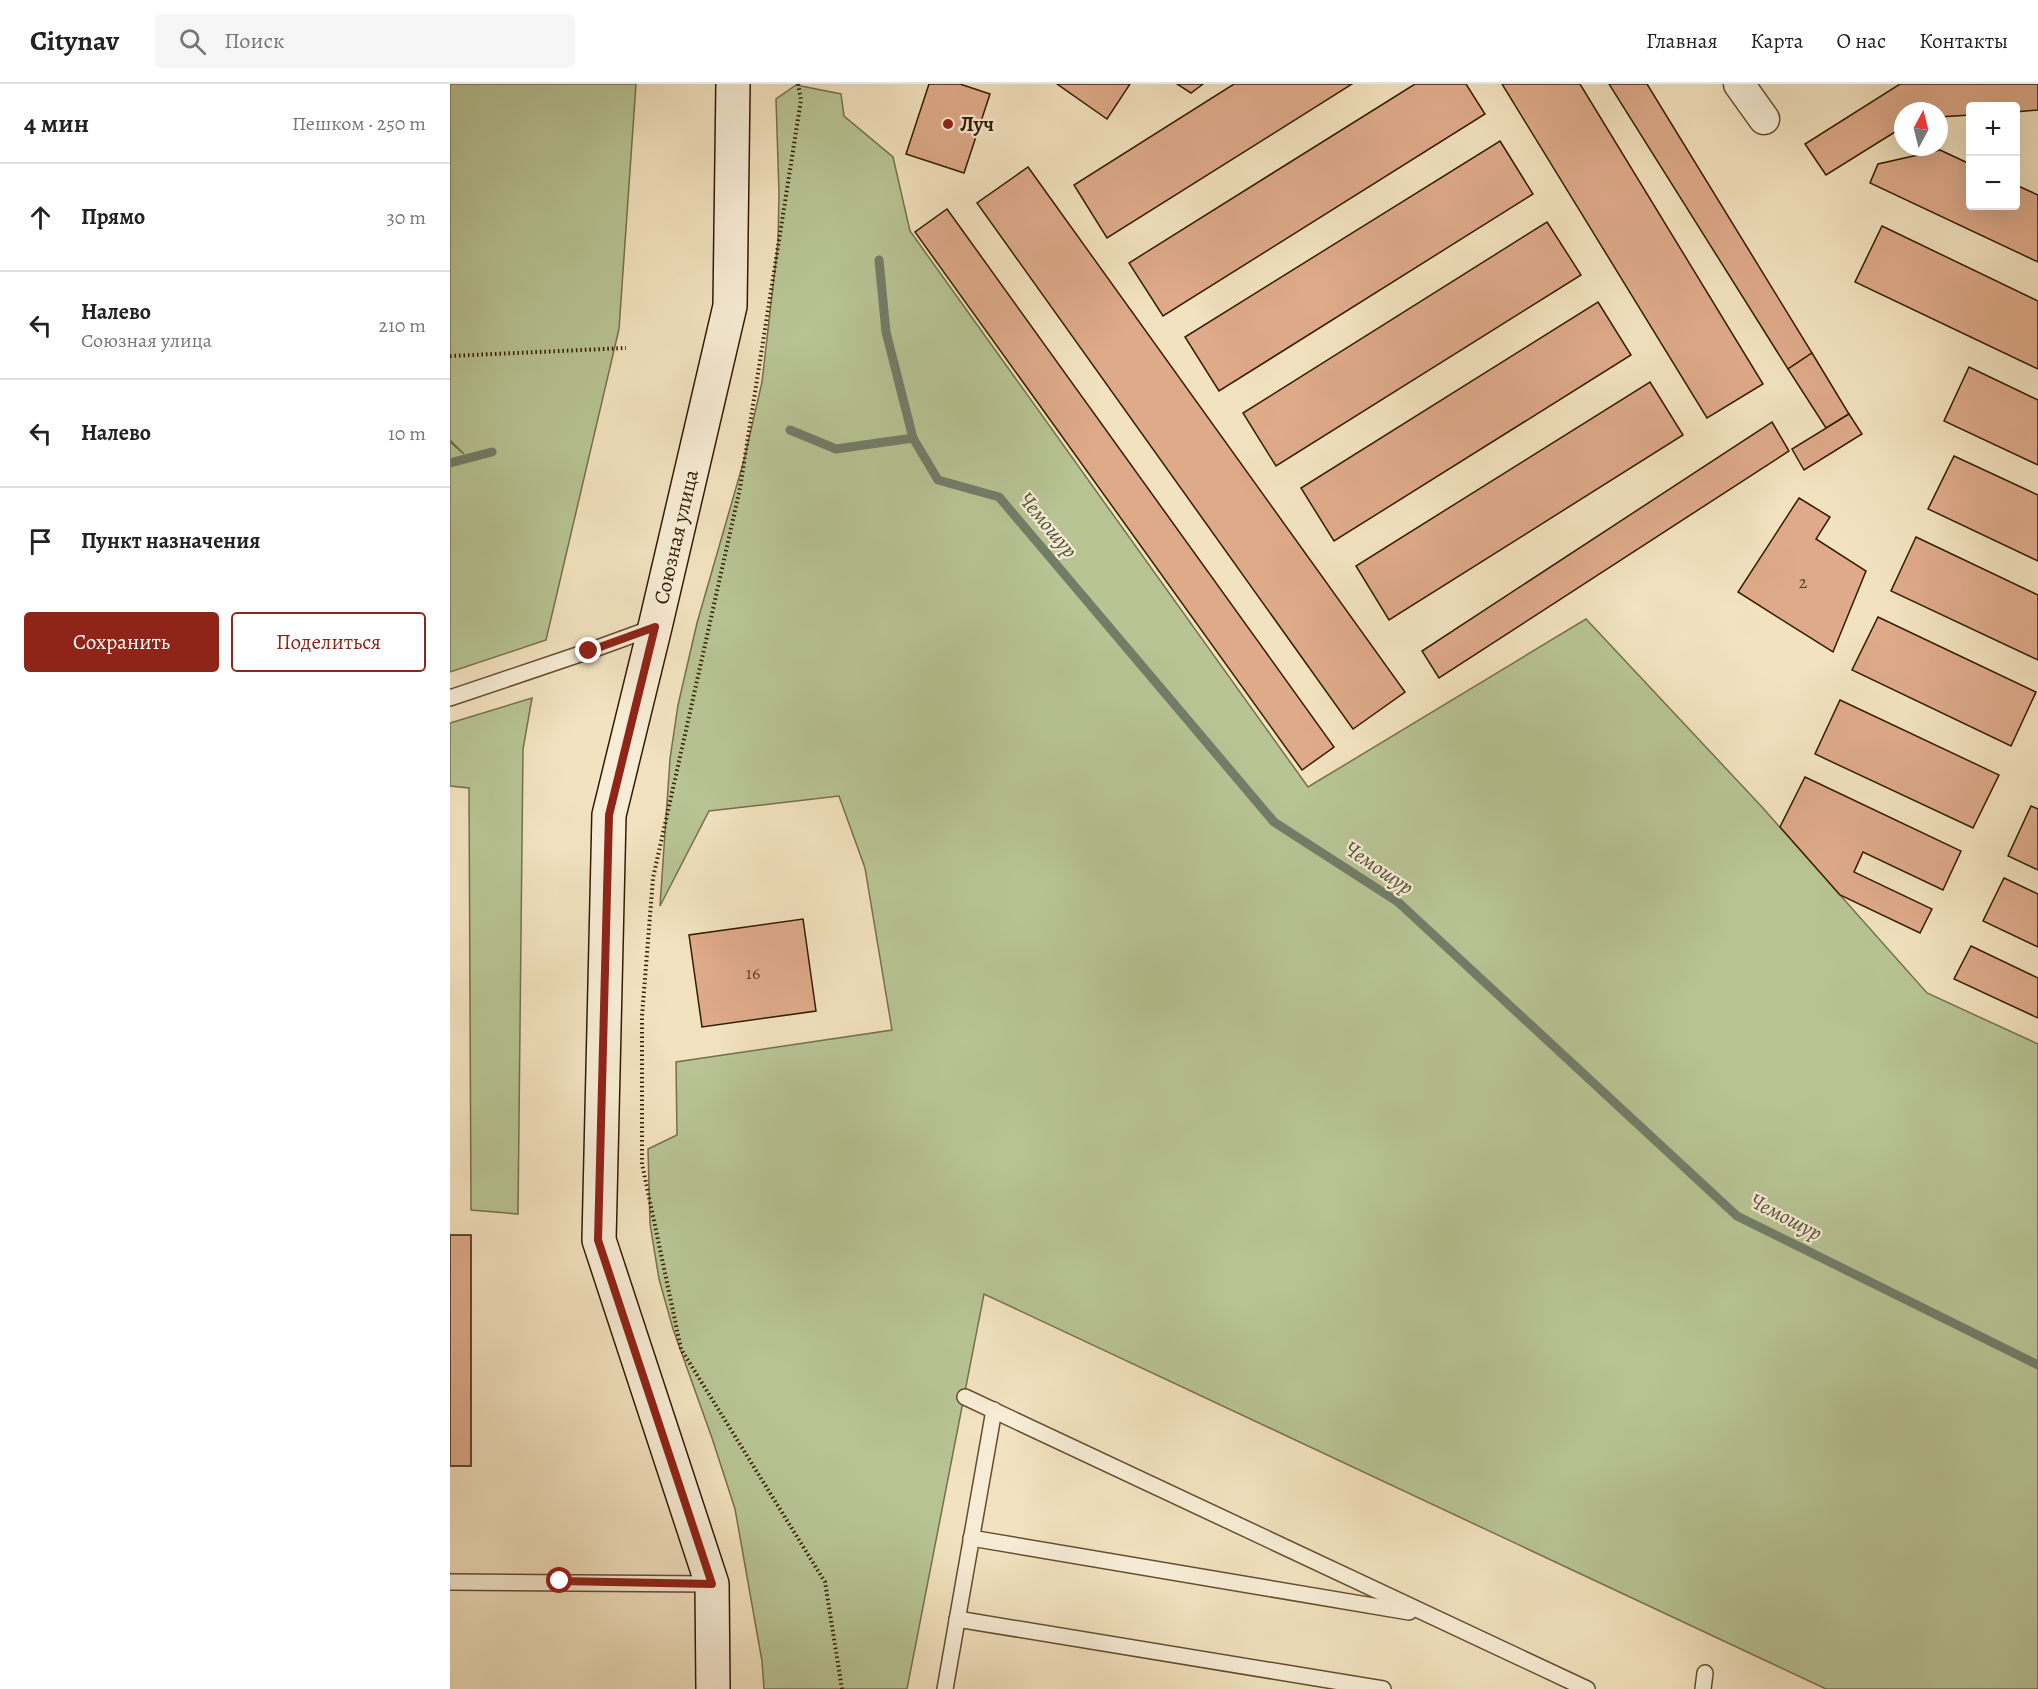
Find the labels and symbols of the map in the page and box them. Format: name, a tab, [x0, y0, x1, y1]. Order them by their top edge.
north arrow	[1894, 102, 1948, 156]
place label: Луч	[960, 110, 994, 138]
marker: Луч	[941, 117, 955, 131]
street label: Союзная улица	[647, 467, 705, 607]
water label: Чемошур	[1012, 486, 1084, 564]
house number: 2	[1799, 570, 1808, 594]
route end	[575, 637, 601, 663]
water label: Чемошур	[1338, 834, 1420, 902]
house number: 16	[746, 961, 760, 985]
water label: Чемошур	[1745, 1186, 1827, 1248]
route start	[546, 1567, 572, 1593]

